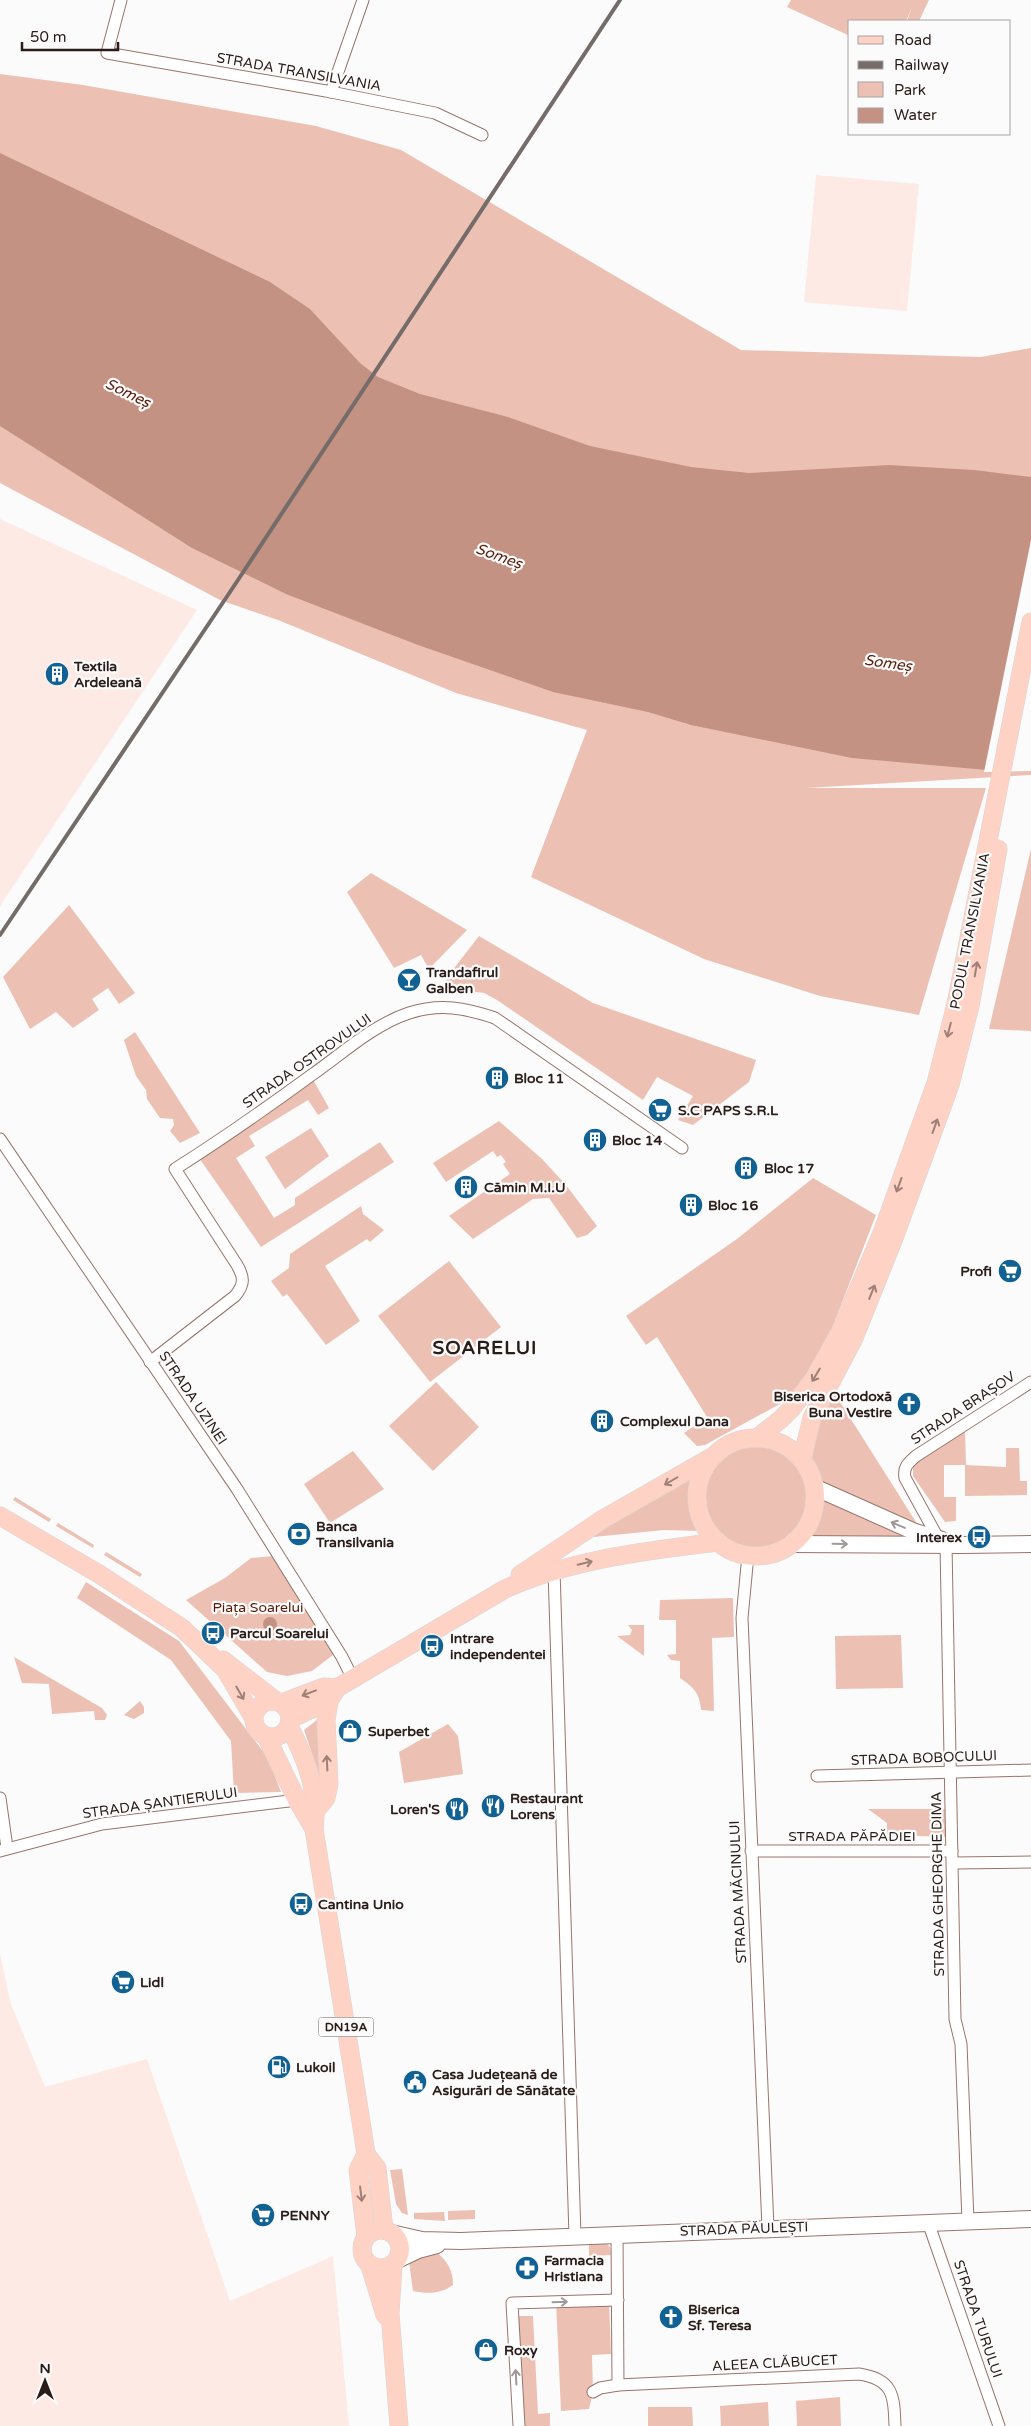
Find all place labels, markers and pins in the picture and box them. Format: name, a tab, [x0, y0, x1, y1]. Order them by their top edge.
place label: Textila Ardeleană	[73, 658, 142, 691]
building icon: Textila Ardeleană	[44, 661, 70, 687]
place label: Trandafirul Galben	[425, 964, 498, 997]
bar icon: Trandafirul Galben	[396, 967, 422, 993]
building icon: Bloc 11	[484, 1065, 510, 1091]
place label: Bloc 11	[514, 1070, 564, 1087]
supermarket icon: S.C PAPS S.R.L	[647, 1097, 673, 1123]
place label: S.C PAPS S.R.L	[678, 1102, 779, 1119]
building icon: Bloc 14	[582, 1127, 608, 1153]
place label: Bloc 14	[612, 1132, 662, 1149]
building icon: Bloc 17	[733, 1155, 759, 1181]
place label: Bloc 17	[764, 1160, 814, 1177]
building icon: Cămin M.I.U	[453, 1174, 479, 1200]
place label: Cămin M.I.U	[484, 1179, 566, 1196]
building icon: Bloc 16	[678, 1192, 704, 1218]
place label: Bloc 16	[708, 1197, 758, 1214]
supermarket icon: Profi	[997, 1258, 1023, 1284]
place label: Profi	[960, 1263, 992, 1280]
place label: Biserica Ortodoxă Buna Vestire	[773, 1388, 892, 1421]
church icon: Biserica Ortodoxă Buna Vestire	[896, 1391, 922, 1417]
building icon: Complexul Dana	[589, 1408, 615, 1434]
place label: Complexul Dana	[620, 1413, 729, 1430]
place label: Banca Transilvania	[315, 1518, 394, 1551]
bank icon: Banca Transilvania	[286, 1521, 312, 1547]
bus stop icon: Interex	[966, 1524, 992, 1550]
place label: Interex	[916, 1529, 962, 1546]
bus stop icon: Parcul Soarelui	[200, 1620, 226, 1646]
place label: Parcul Soarelui	[230, 1625, 329, 1642]
place label: Intrare independentei	[450, 1630, 546, 1663]
bus stop icon: Intrare independentei	[419, 1633, 445, 1659]
shop icon: Superbet	[337, 1718, 363, 1744]
place label: Superbet	[368, 1723, 430, 1740]
place label: Restaurant Lorens	[510, 1790, 584, 1823]
restaurant icon: Restaurant Lorens	[480, 1793, 506, 1819]
restaurant icon: Loren'S	[444, 1796, 470, 1822]
place label: Loren'S	[390, 1801, 440, 1818]
bus stop icon: Cantina Unio	[288, 1891, 314, 1917]
place label: Cantina Unio	[318, 1896, 404, 1913]
supermarket icon: Lidl	[110, 1969, 136, 1995]
place label: Lidl	[140, 1974, 164, 1991]
fuel station icon: Lukoil	[266, 2054, 292, 2080]
place label: Lukoil	[296, 2059, 336, 2076]
place label: Casa Județeană de Asigurări de Sănătate	[432, 2066, 575, 2099]
public building icon: Casa Județeană de Asigurări de Sănătate	[402, 2069, 428, 2095]
supermarket icon: PENNY	[250, 2202, 276, 2228]
place label: PENNY	[280, 2207, 330, 2224]
place label: Farmacia Hristiana	[544, 2252, 604, 2285]
pharmacy icon: Farmacia Hristiana	[514, 2255, 540, 2281]
place label: Biserica Sf. Teresa	[688, 2301, 752, 2334]
church icon: Biserica Sf. Teresa	[658, 2304, 684, 2330]
shop icon: Roxy	[473, 2337, 499, 2363]
place label: Roxy	[504, 2342, 538, 2359]

